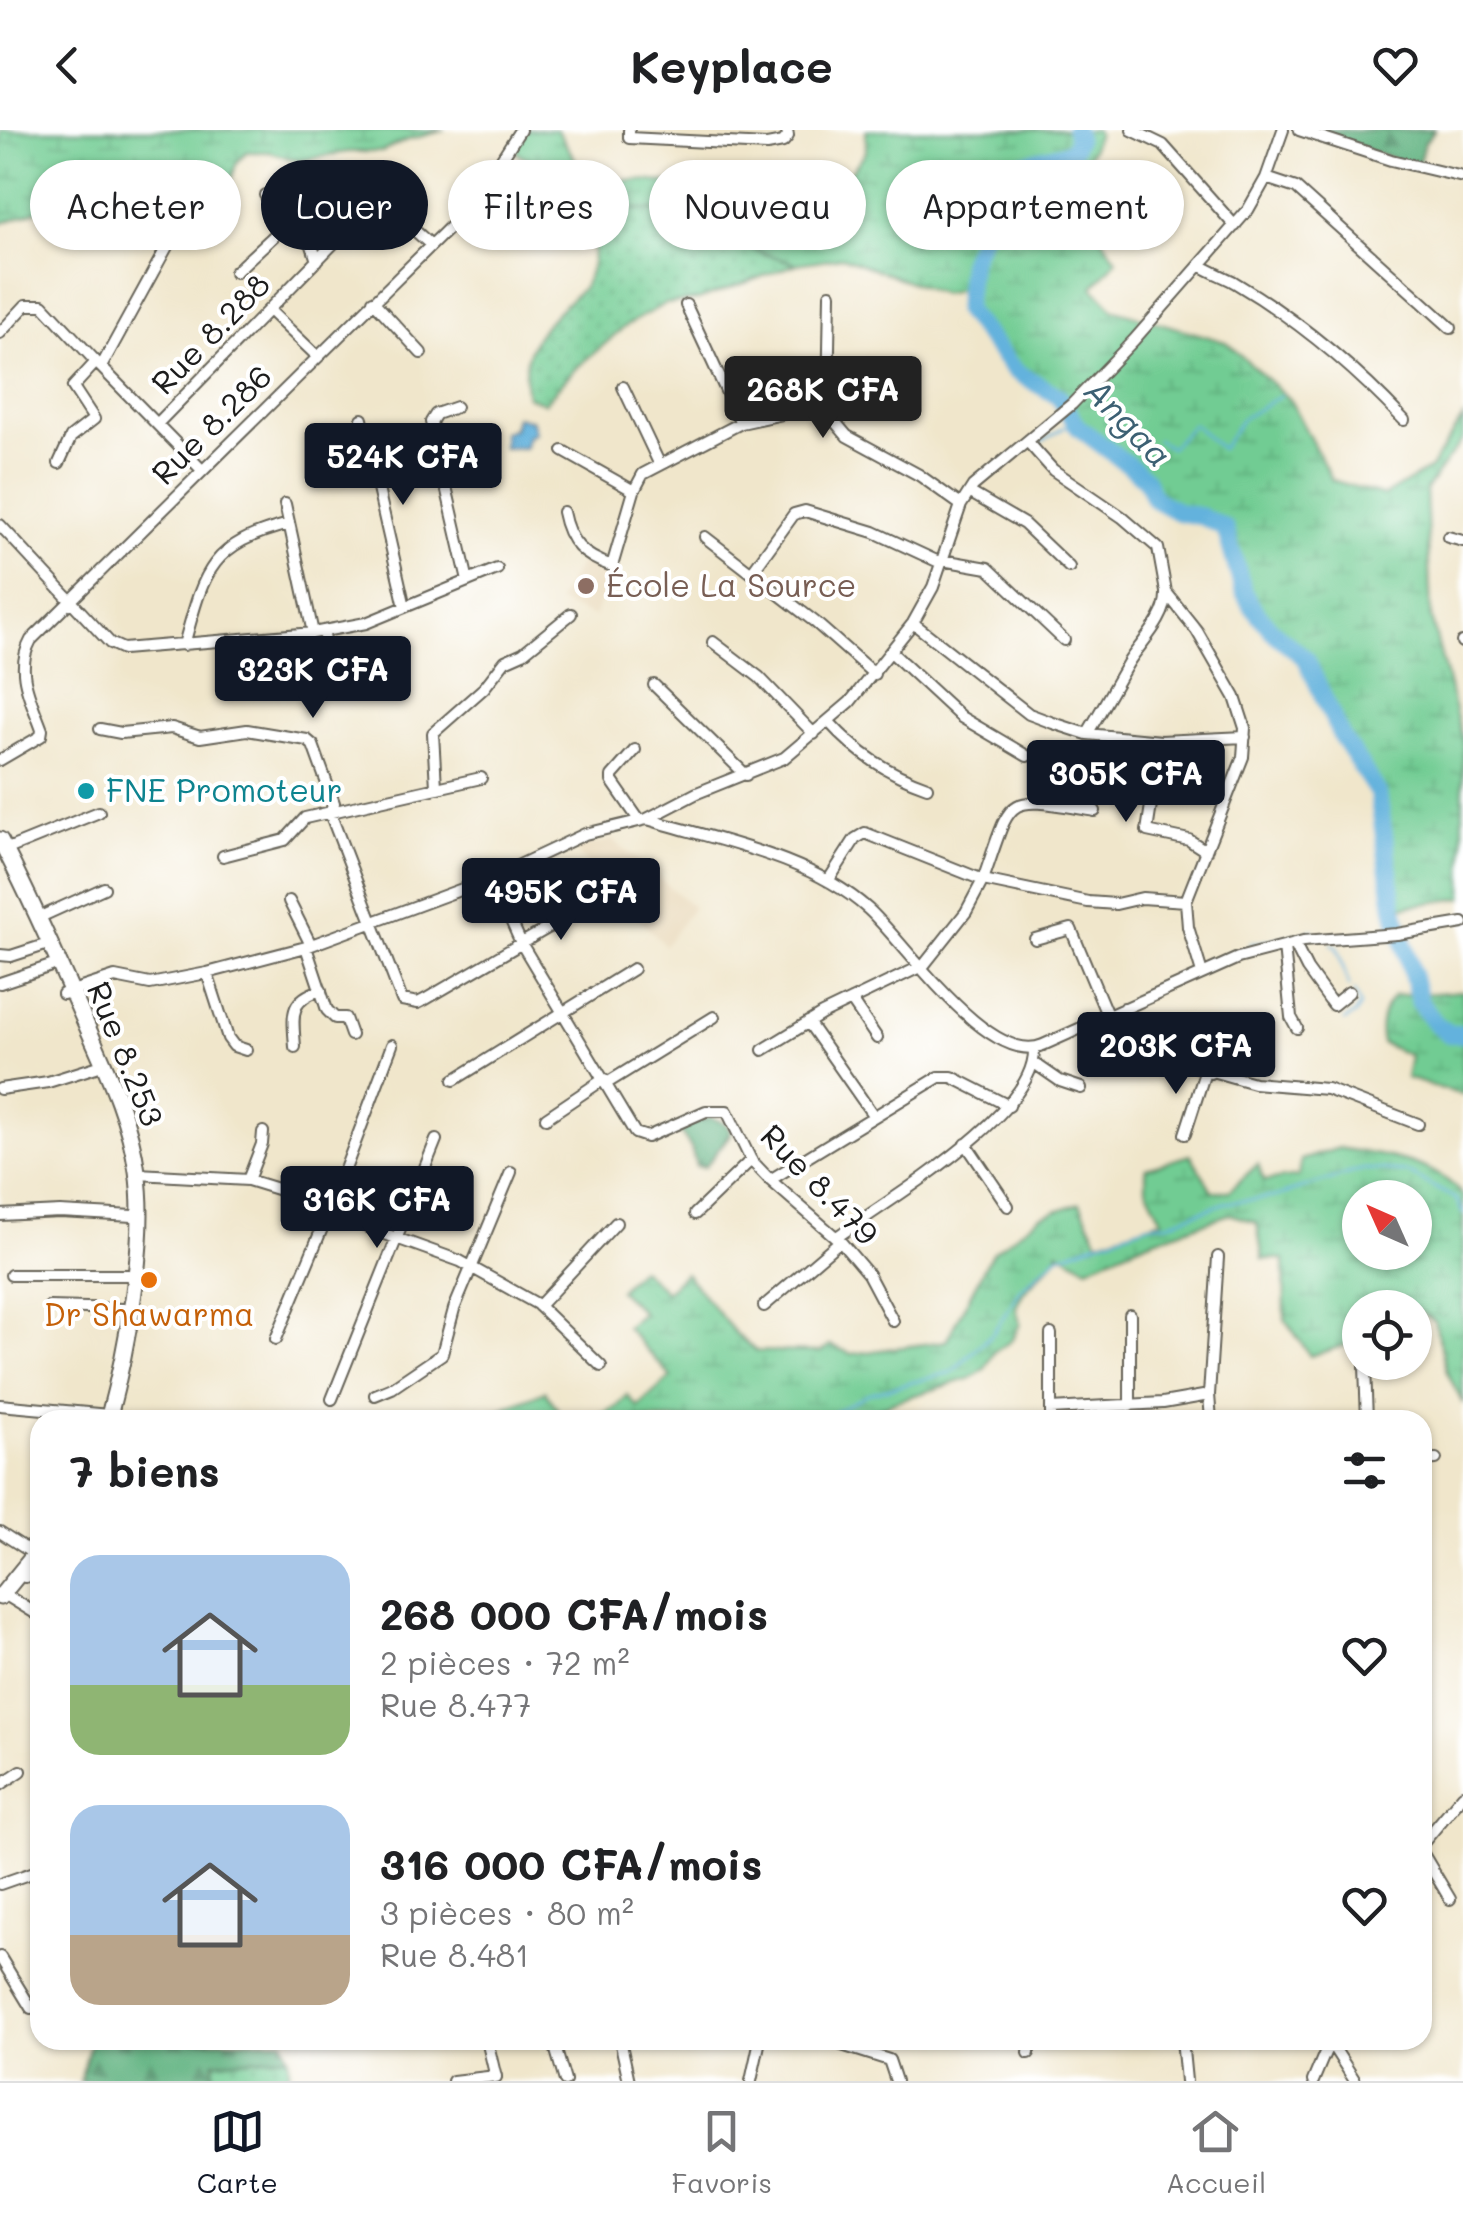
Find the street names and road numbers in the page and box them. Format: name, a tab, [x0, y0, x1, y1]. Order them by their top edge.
street label: Rue 8.288	[141, 263, 278, 402]
street label: Rue 8.286	[141, 354, 280, 493]
street label: Rue 8.253	[79, 975, 175, 1132]
street label: Rue 8.479	[752, 1114, 888, 1253]

